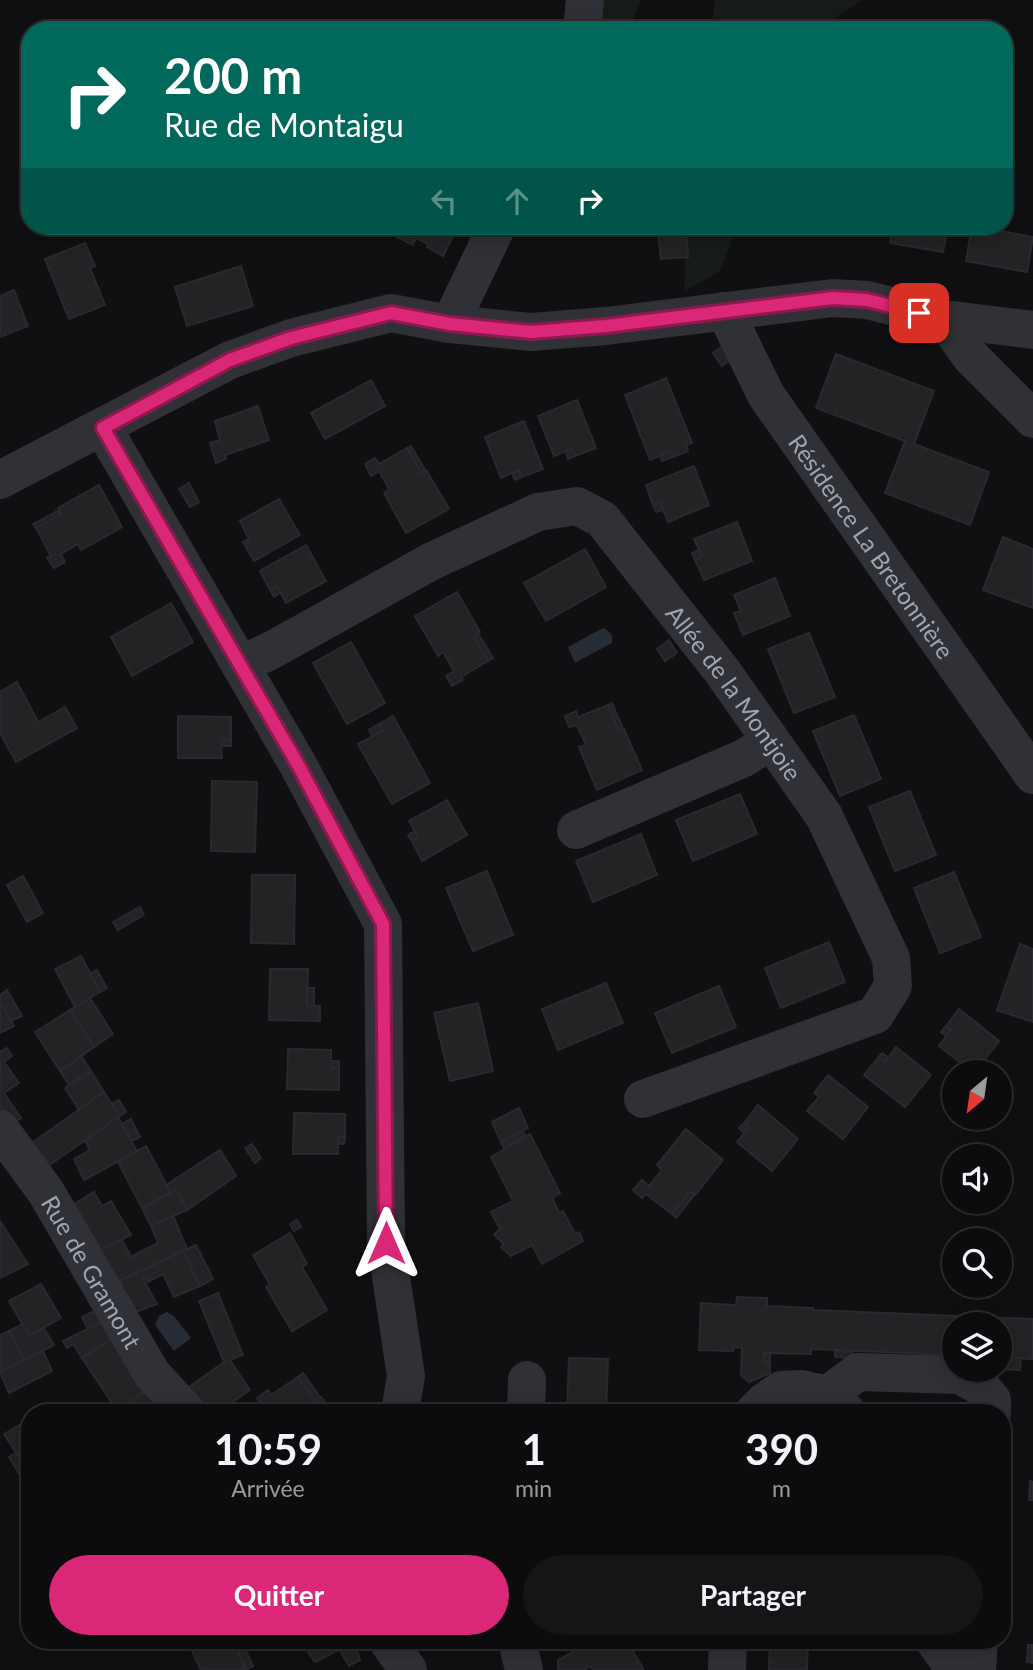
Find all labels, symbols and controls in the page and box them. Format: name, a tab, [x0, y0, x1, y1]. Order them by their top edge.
text: 200 m	[164, 46, 302, 104]
icon: right	[49, 49, 140, 140]
text: Rue de Montaigu	[164, 105, 404, 144]
icon: left	[425, 182, 463, 220]
icon: ahead	[498, 182, 536, 220]
icon: right	[571, 182, 609, 220]
pin	[889, 283, 949, 343]
icon: arrive	[900, 294, 938, 332]
street label: Résidence La Bretonnière	[783, 428, 961, 664]
street label: Allée de la Montjoie	[661, 599, 808, 785]
north arrow	[942, 1060, 1012, 1130]
map controls	[942, 1060, 1012, 1382]
button: sound	[942, 1144, 1012, 1214]
street label: Rue de Gramont	[36, 1190, 148, 1353]
position arrow	[349, 1206, 423, 1280]
button: search	[942, 1228, 1012, 1298]
button: layers	[942, 1312, 1012, 1382]
text: 10:59	[214, 1424, 322, 1474]
text: 1	[521, 1424, 546, 1474]
text: 390	[745, 1424, 818, 1474]
text: Arrivée	[231, 1474, 305, 1502]
text: min	[515, 1474, 552, 1502]
text: m	[772, 1474, 791, 1502]
button: Quitter	[49, 1555, 509, 1635]
button: Partager	[523, 1555, 983, 1635]

